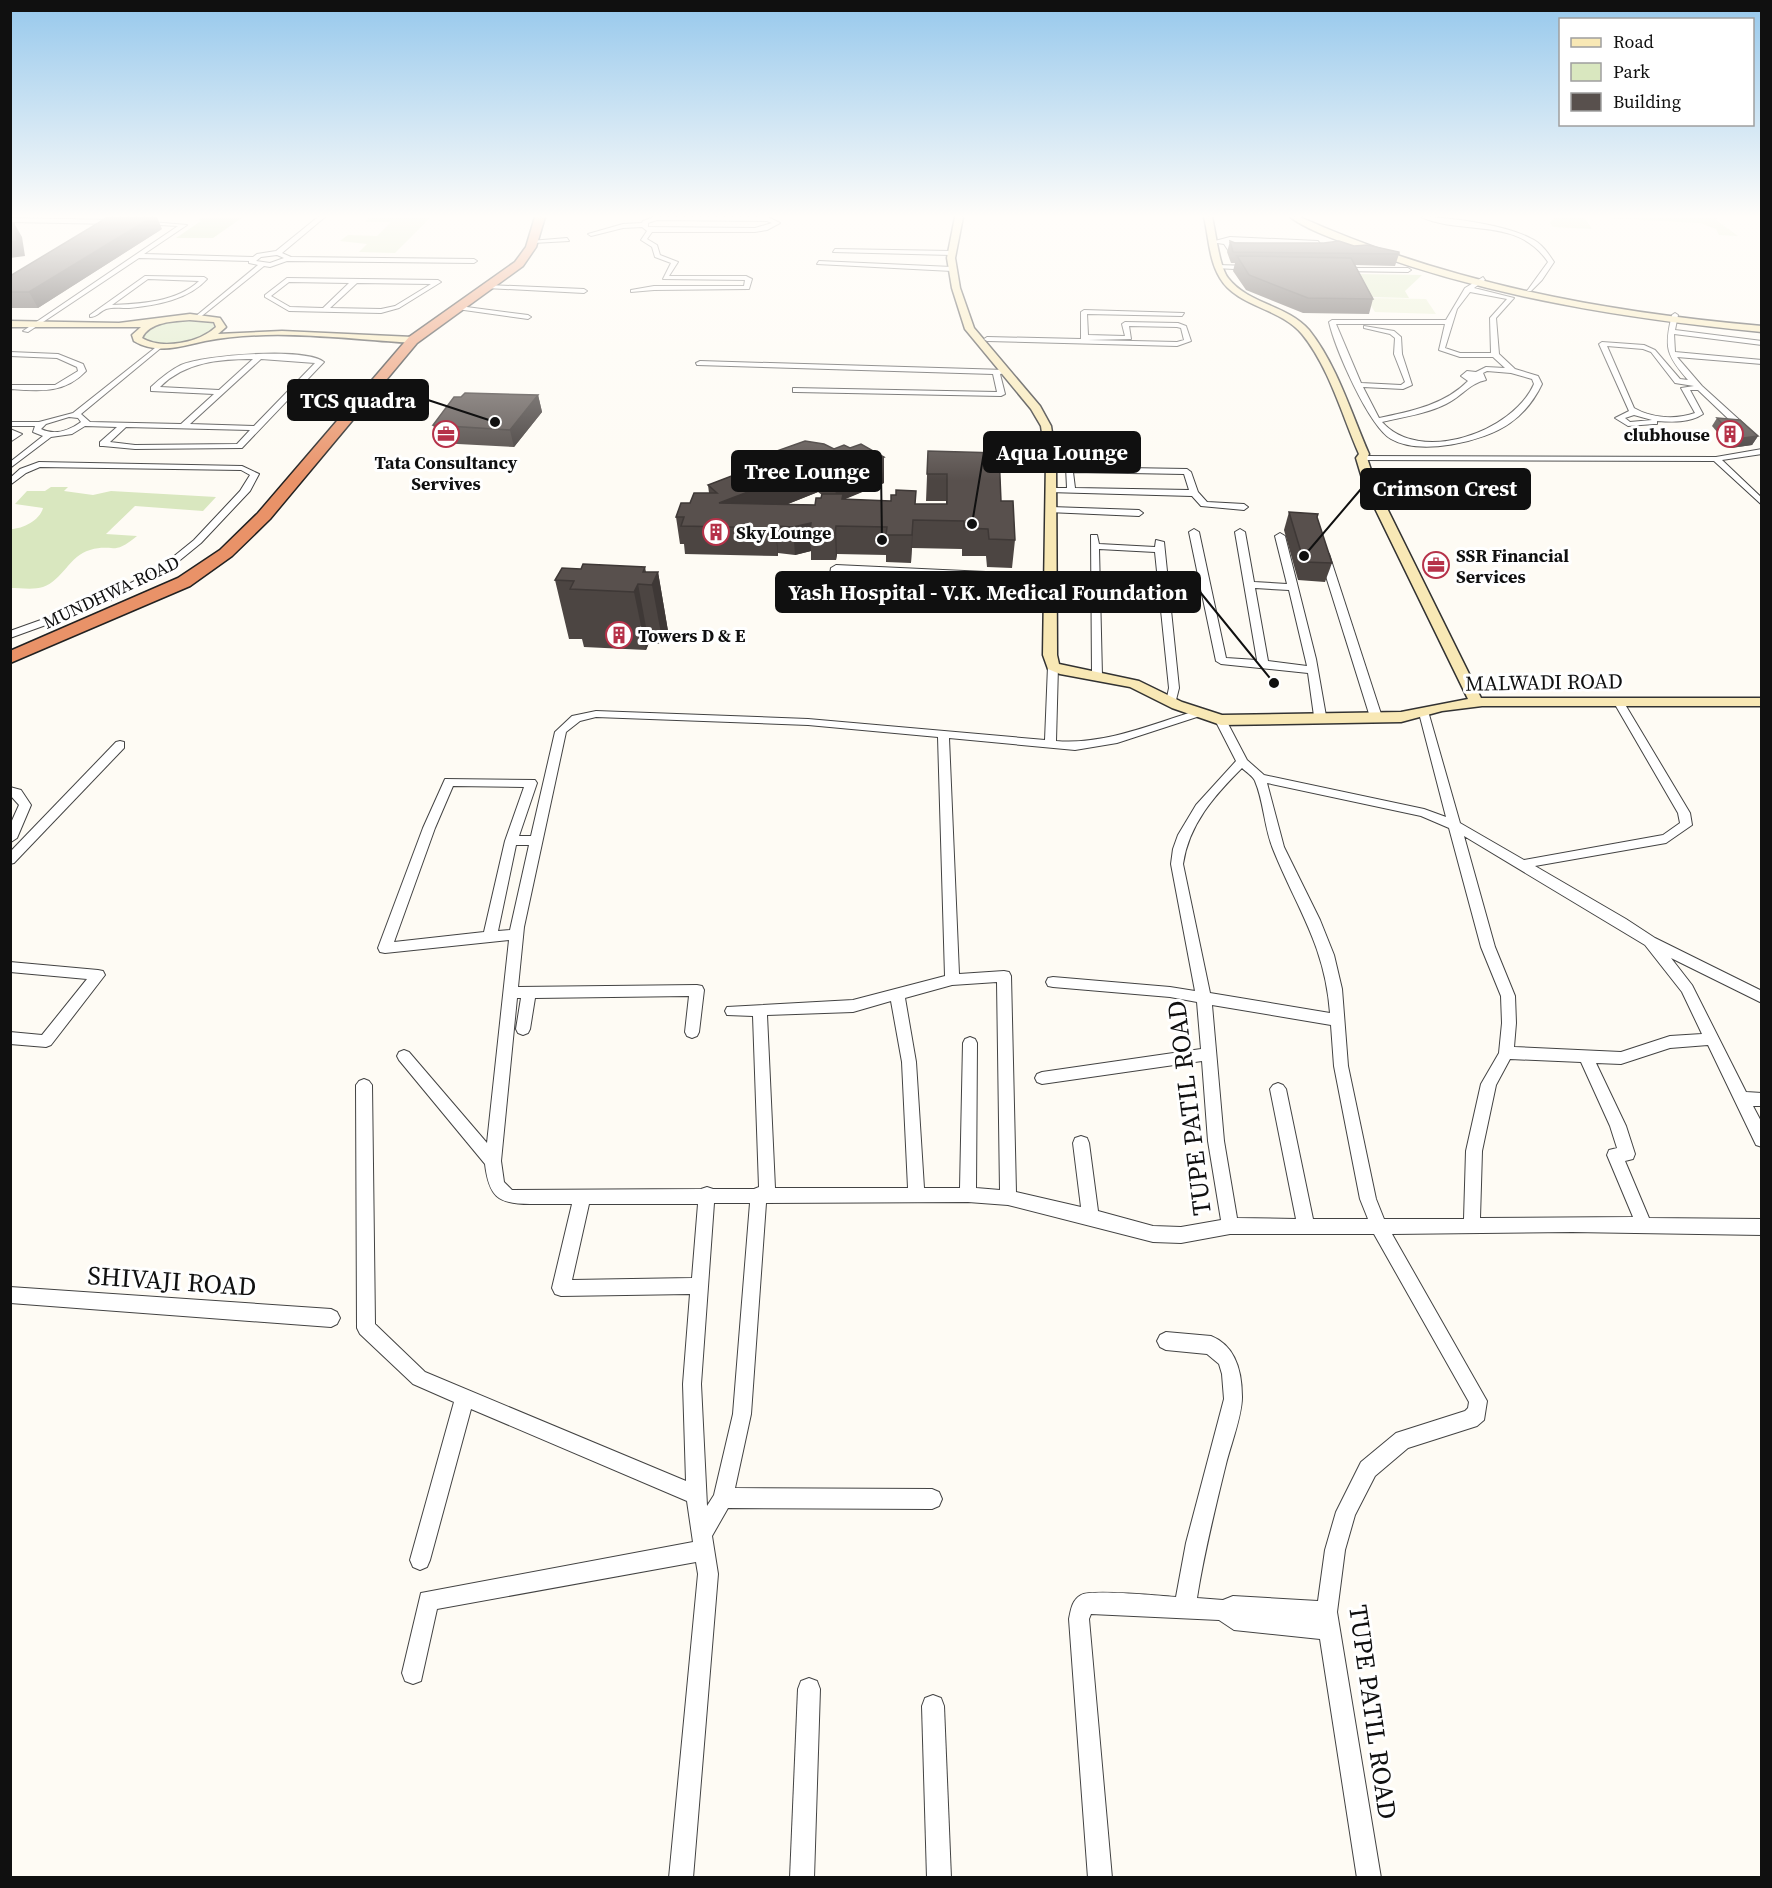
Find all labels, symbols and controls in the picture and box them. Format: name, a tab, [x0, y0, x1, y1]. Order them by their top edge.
legend	[1559, 18, 1754, 126]
text: Road	[1613, 29, 1654, 54]
text: Park	[1613, 59, 1650, 84]
text: Building	[1613, 89, 1681, 114]
callout: TCS quadra	[288, 380, 428, 420]
text: TCS quadra	[300, 385, 416, 415]
office icon: Tata Consultancy Servives	[431, 419, 461, 449]
building icon: clubhouse	[1715, 419, 1745, 449]
place label: clubhouse	[1624, 422, 1710, 447]
callout: Aqua Lounge	[984, 432, 1140, 472]
text: Aqua Lounge	[996, 437, 1128, 467]
place label: Tata Consultancy Servives	[375, 450, 518, 496]
callout: Tree Lounge	[732, 451, 881, 491]
text: Tree Lounge	[744, 456, 870, 486]
callout: Crimson Crest	[1361, 469, 1530, 509]
text: Crimson Crest	[1373, 473, 1518, 503]
building icon: Sky Lounge	[701, 517, 731, 547]
place label: Sky Lounge	[736, 520, 831, 545]
place label: SSR Financial Services	[1456, 543, 1569, 589]
street label: MUNDHWA ROAD	[39, 549, 183, 635]
office icon: SSR Financial Services	[1421, 550, 1451, 580]
callout: Yash Hospital - V.K. Medical Foundation	[776, 572, 1200, 612]
text: Yash Hospital - V.K. Medical Foundation	[788, 577, 1188, 607]
building icon: Towers D & E	[604, 620, 634, 650]
place label: Towers D & E	[638, 623, 746, 648]
street label: MALWADI ROAD	[1465, 666, 1623, 698]
street label: TUPE PATIL ROAD	[1158, 999, 1220, 1217]
street label: SHIVAJI ROAD	[86, 1257, 258, 1305]
street label: TUPE PATIL ROAD	[1340, 1602, 1406, 1822]

